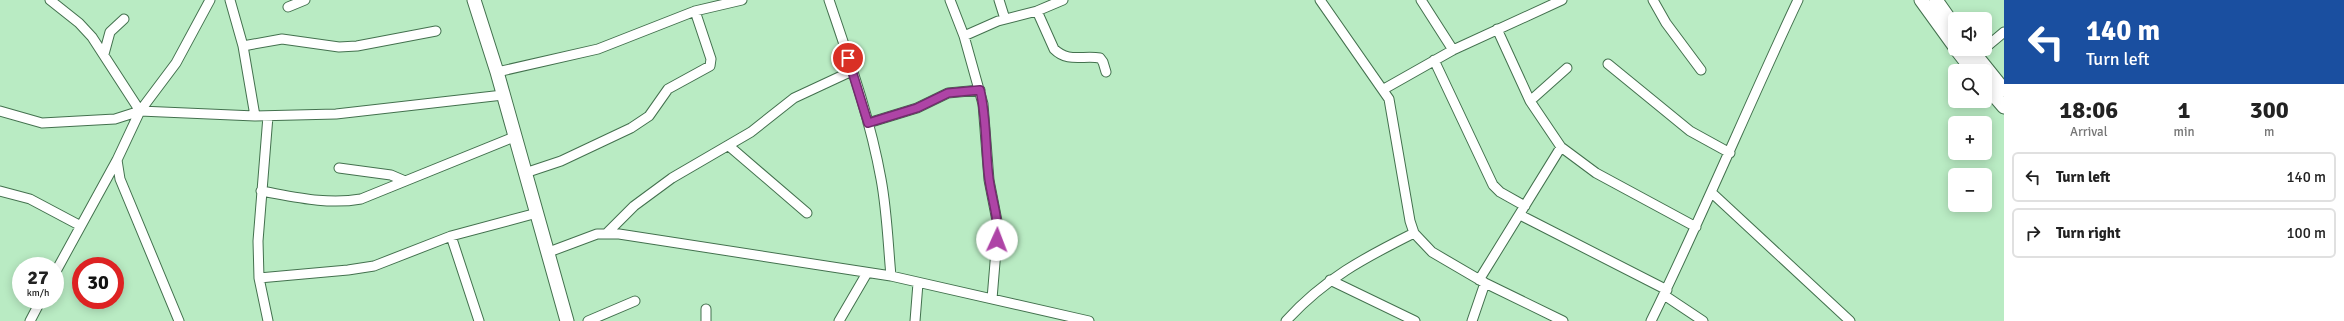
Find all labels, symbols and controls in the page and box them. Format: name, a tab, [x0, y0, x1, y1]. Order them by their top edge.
map controls	[1948, 12, 1992, 212]
button: sound	[1948, 12, 1992, 56]
text: 140 m	[2086, 14, 2160, 48]
icon: left	[2020, 16, 2072, 68]
pin	[831, 41, 865, 75]
icon: arrive	[837, 47, 859, 69]
text: Turn left	[2086, 48, 2149, 70]
button: search	[1948, 64, 1992, 108]
text: 18:06	[2059, 95, 2118, 125]
text: 1	[2178, 95, 2190, 125]
text: 300	[2250, 95, 2289, 125]
button: +	[1948, 116, 1992, 160]
text: Arrival	[2070, 124, 2107, 140]
text: min	[2174, 124, 2195, 140]
text: m	[2264, 124, 2274, 140]
icon: left	[2022, 166, 2044, 188]
button: −	[1948, 168, 1992, 212]
text: Turn left	[2056, 168, 2110, 186]
text: 140 m	[2286, 168, 2326, 186]
position arrow	[976, 219, 1018, 261]
icon: right	[2022, 222, 2044, 244]
text: Turn right	[2056, 224, 2121, 242]
text: 100 m	[2286, 224, 2326, 242]
speed limit sign: 30	[72, 257, 124, 309]
text: 27	[27, 265, 49, 290]
text: km/h	[27, 287, 49, 299]

